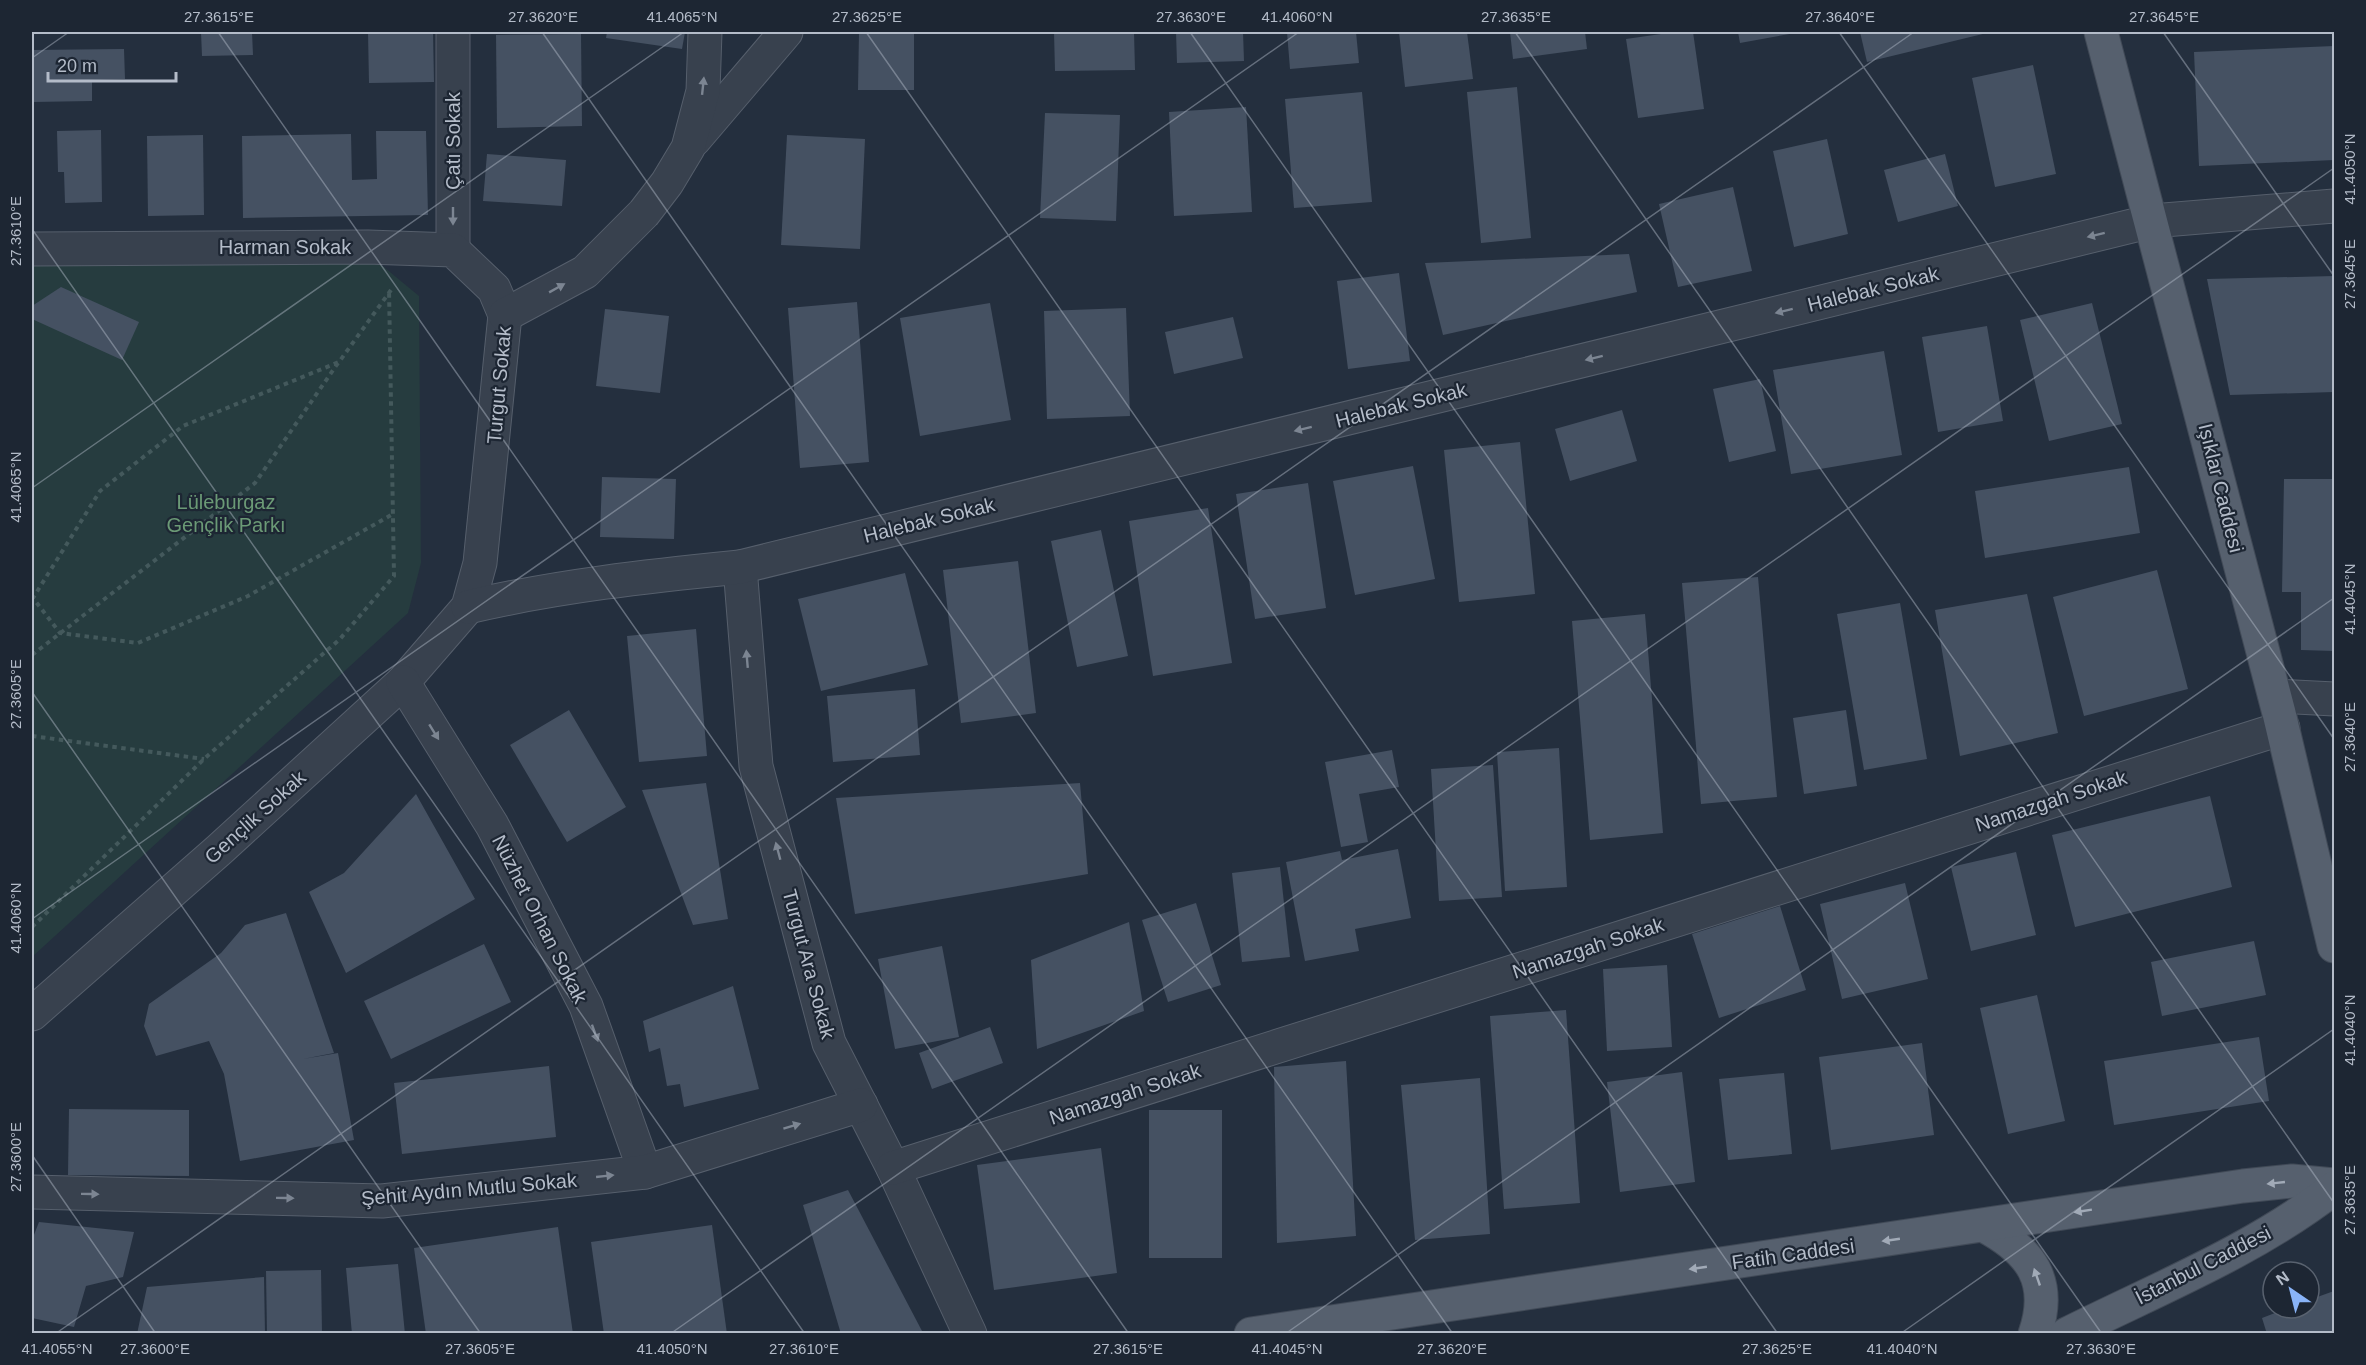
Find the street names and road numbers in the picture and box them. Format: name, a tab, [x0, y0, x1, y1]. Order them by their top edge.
street label: Çatı Sokak	[442, 91, 464, 190]
street label: Harman Sokak	[219, 236, 352, 258]
street label: Halebak Sokak	[1805, 262, 1942, 316]
street label: Turgut Sokak	[483, 324, 515, 445]
street label: Halebak Sokak	[1333, 378, 1470, 432]
street label: Işıklar Caddesi	[2194, 421, 2248, 555]
street label: Halebak Sokak	[861, 493, 998, 547]
street label: Gençlik Sokak	[200, 765, 311, 868]
street label: Namazgah Sokak	[1973, 766, 2130, 836]
street label: Nüzhet Orhan Sokak	[488, 831, 592, 1008]
street label: Turgut Ara Sokak	[778, 887, 840, 1042]
street label: Namazgah Sokak	[1510, 913, 1667, 983]
street label: Namazgah Sokak	[1047, 1059, 1204, 1129]
street label: Şehit Aydın Mutlu Sokak	[360, 1169, 579, 1209]
street label: İstanbul Caddesi	[2132, 1221, 2274, 1309]
street label: Fatih Caddesi	[1730, 1235, 1856, 1273]

